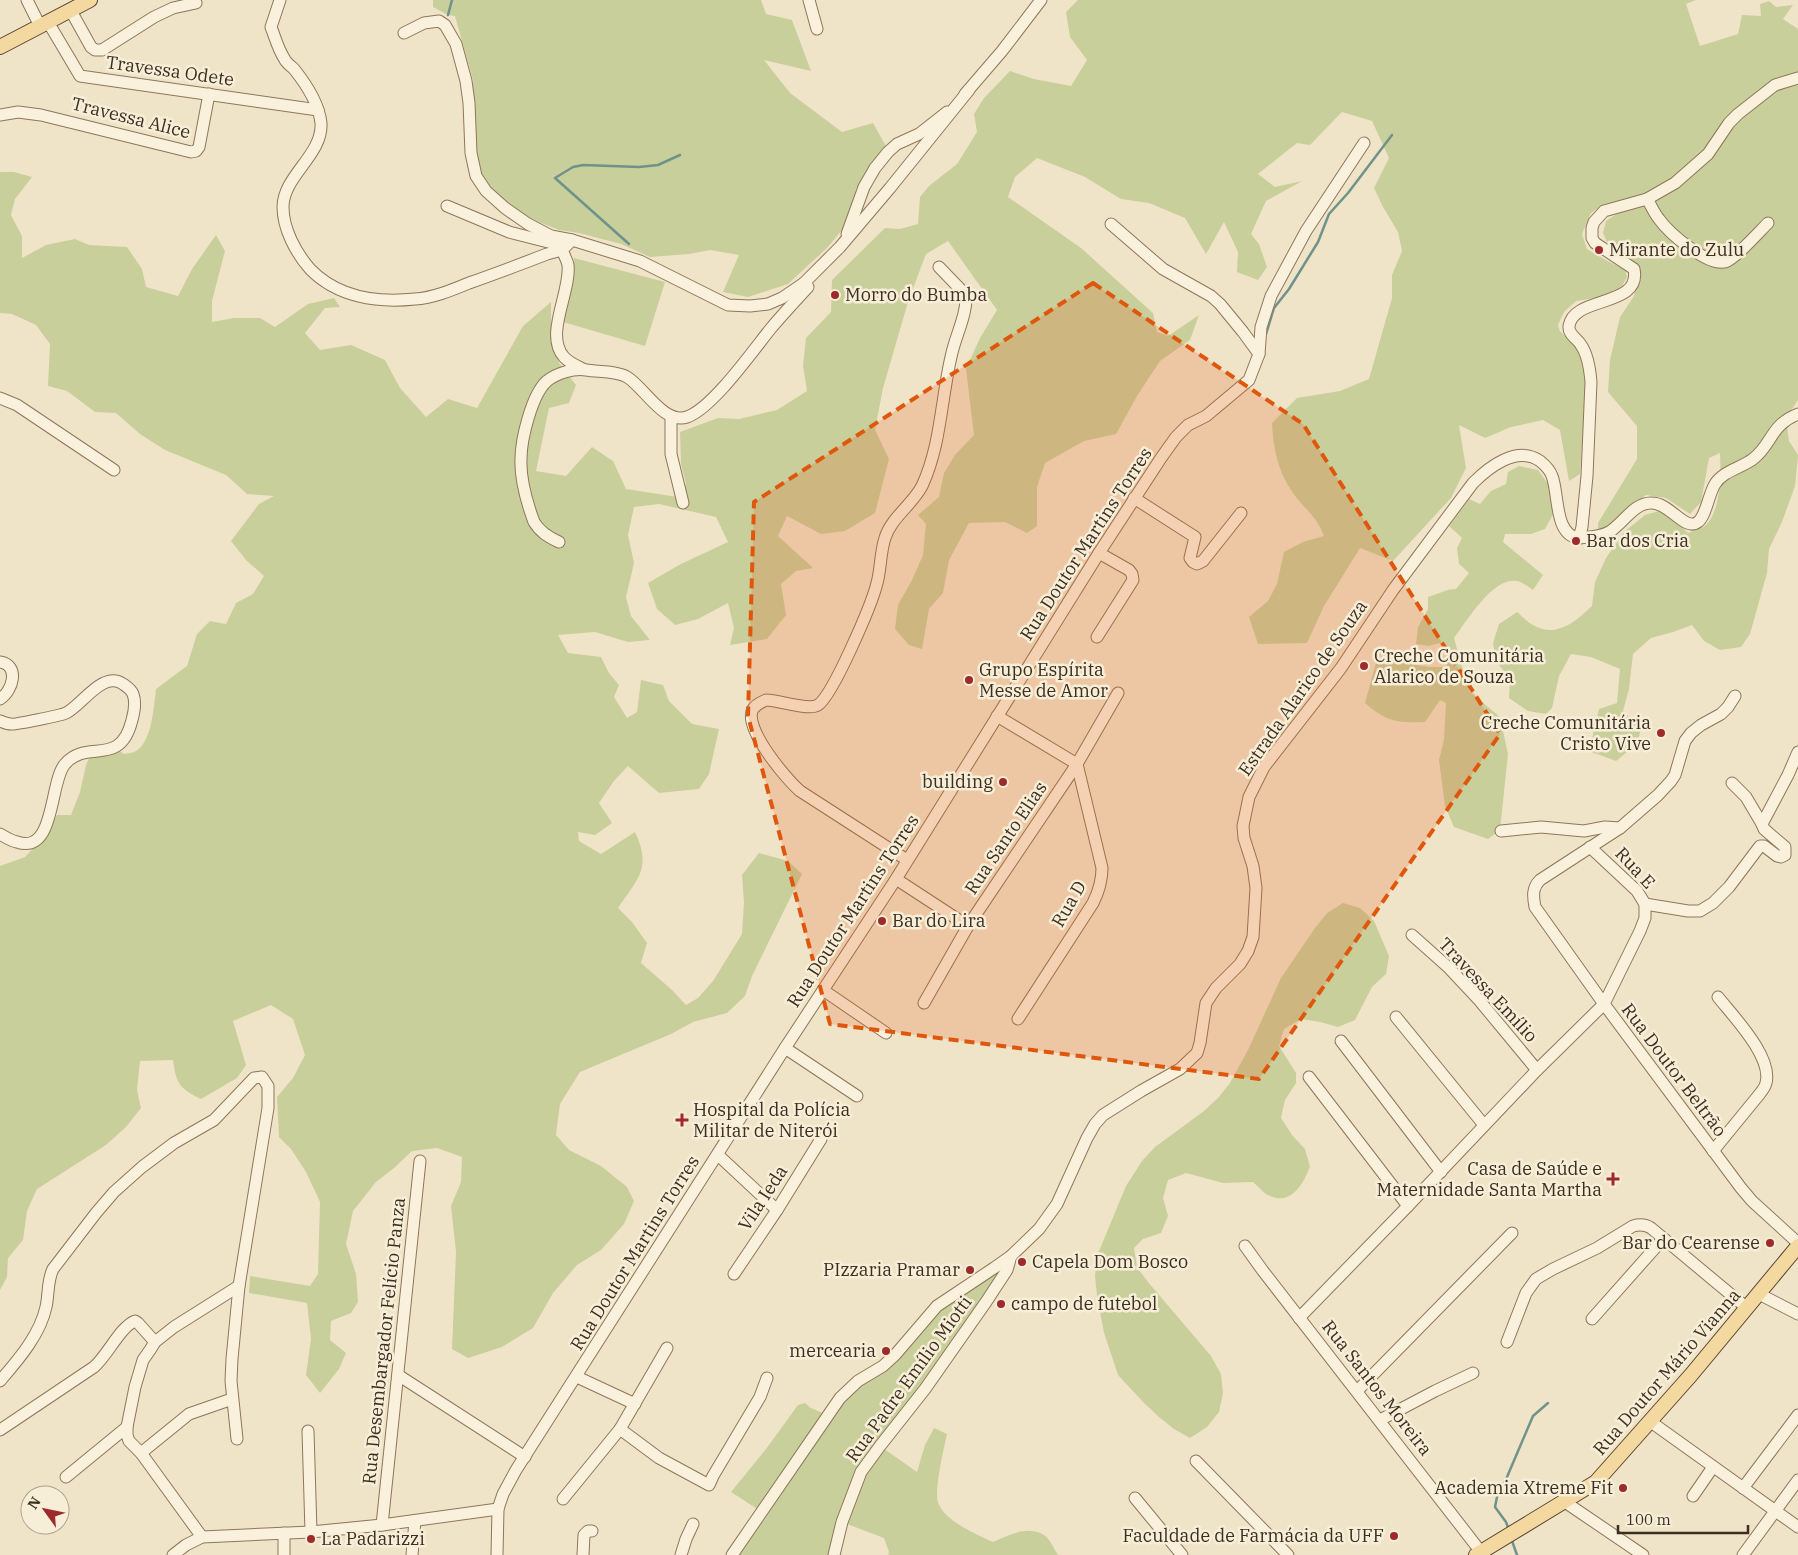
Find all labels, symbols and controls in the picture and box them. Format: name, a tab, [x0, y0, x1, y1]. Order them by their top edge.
street label: Travessa Odete	[105, 50, 236, 91]
street label: Travessa Alice	[69, 92, 193, 143]
place label: Mirante do Zulu	[1609, 238, 1744, 261]
marker: Mirante do Zulu	[1593, 244, 1605, 256]
place label: Morro do Bumba	[845, 283, 988, 306]
marker: Morro do Bumba	[829, 289, 841, 301]
street label: Rua Doutor Martins Torres	[1015, 443, 1157, 645]
place label: Bar dos Cria	[1586, 529, 1689, 552]
marker: Bar dos Cria	[1570, 535, 1582, 547]
street label: Estrada Alarico de Souza	[1233, 595, 1372, 780]
place label: Creche Comunitária Alarico de Souza	[1374, 644, 1544, 688]
place label: Grupo Espírita Messe de Amor	[979, 658, 1108, 702]
marker: Creche Comunitária Alarico de Souza	[1358, 660, 1370, 672]
marker: Grupo Espírita Messe de Amor	[963, 674, 975, 686]
place label: Creche Comunitária Cristo Vive	[1481, 711, 1651, 755]
marker: Creche Comunitária Cristo Vive	[1655, 727, 1667, 739]
place label: building	[922, 770, 993, 793]
marker: building	[997, 776, 1009, 788]
street label: Rua Santo Elias	[959, 777, 1052, 898]
street label: Rua Doutor Martins Torres	[782, 810, 924, 1012]
street label: Rua E	[1610, 842, 1660, 893]
street label: Rua D	[1046, 876, 1091, 931]
place label: Bar do Lira	[892, 909, 986, 932]
marker: Bar do Lira	[876, 915, 888, 927]
street label: Travessa Emílio	[1434, 932, 1543, 1047]
street label: Rua Doutor Beltrão	[1617, 998, 1732, 1141]
place label: Hospital da Polícia Militar de Niterói	[693, 1098, 851, 1142]
marker: Hospital da Polícia Militar de Niterói	[675, 1113, 689, 1127]
street label: Rua Doutor Martins Torres	[565, 1151, 704, 1354]
place label: Casa de Saúde e Maternidade Santa Martha	[1377, 1157, 1602, 1201]
street label: Vila Ieda	[733, 1161, 792, 1235]
marker: Casa de Saúde e Maternidade Santa Martha	[1606, 1172, 1620, 1186]
street label: Rua Desembargador Felício Panza	[357, 1196, 410, 1486]
place label: Bar do Cearense	[1622, 1231, 1760, 1254]
marker: Bar do Cearense	[1764, 1237, 1776, 1249]
place label: Capela Dom Bosco	[1032, 1250, 1188, 1273]
marker: Capela Dom Bosco	[1016, 1256, 1028, 1268]
place label: PIzzaria Pramar	[823, 1258, 960, 1281]
marker: PIzzaria Pramar	[964, 1264, 976, 1276]
street label: Rua Doutor Mário Vianna	[1588, 1284, 1745, 1460]
street label: Rua Padre Emílio Miotti	[840, 1291, 977, 1466]
place label: campo de futebol	[1011, 1292, 1157, 1315]
marker: campo de futebol	[995, 1298, 1007, 1310]
street label: Rua Santos Moreira	[1317, 1315, 1437, 1460]
place label: mercearia	[789, 1339, 876, 1362]
marker: mercearia	[880, 1345, 892, 1357]
place label: Academia Xtreme Fit	[1435, 1476, 1613, 1499]
marker: Academia Xtreme Fit	[1617, 1482, 1629, 1494]
north arrow	[20, 1485, 70, 1535]
text: N	[24, 1493, 45, 1512]
scale bar	[1618, 1502, 1748, 1534]
text: 100 m	[1626, 1510, 1671, 1529]
place label: Faculdade de Farmácia da UFF	[1122, 1524, 1384, 1547]
place label: La Padarizzi	[321, 1527, 425, 1550]
marker: Faculdade de Farmácia da UFF	[1388, 1530, 1400, 1542]
marker: La Padarizzi	[305, 1533, 317, 1545]

